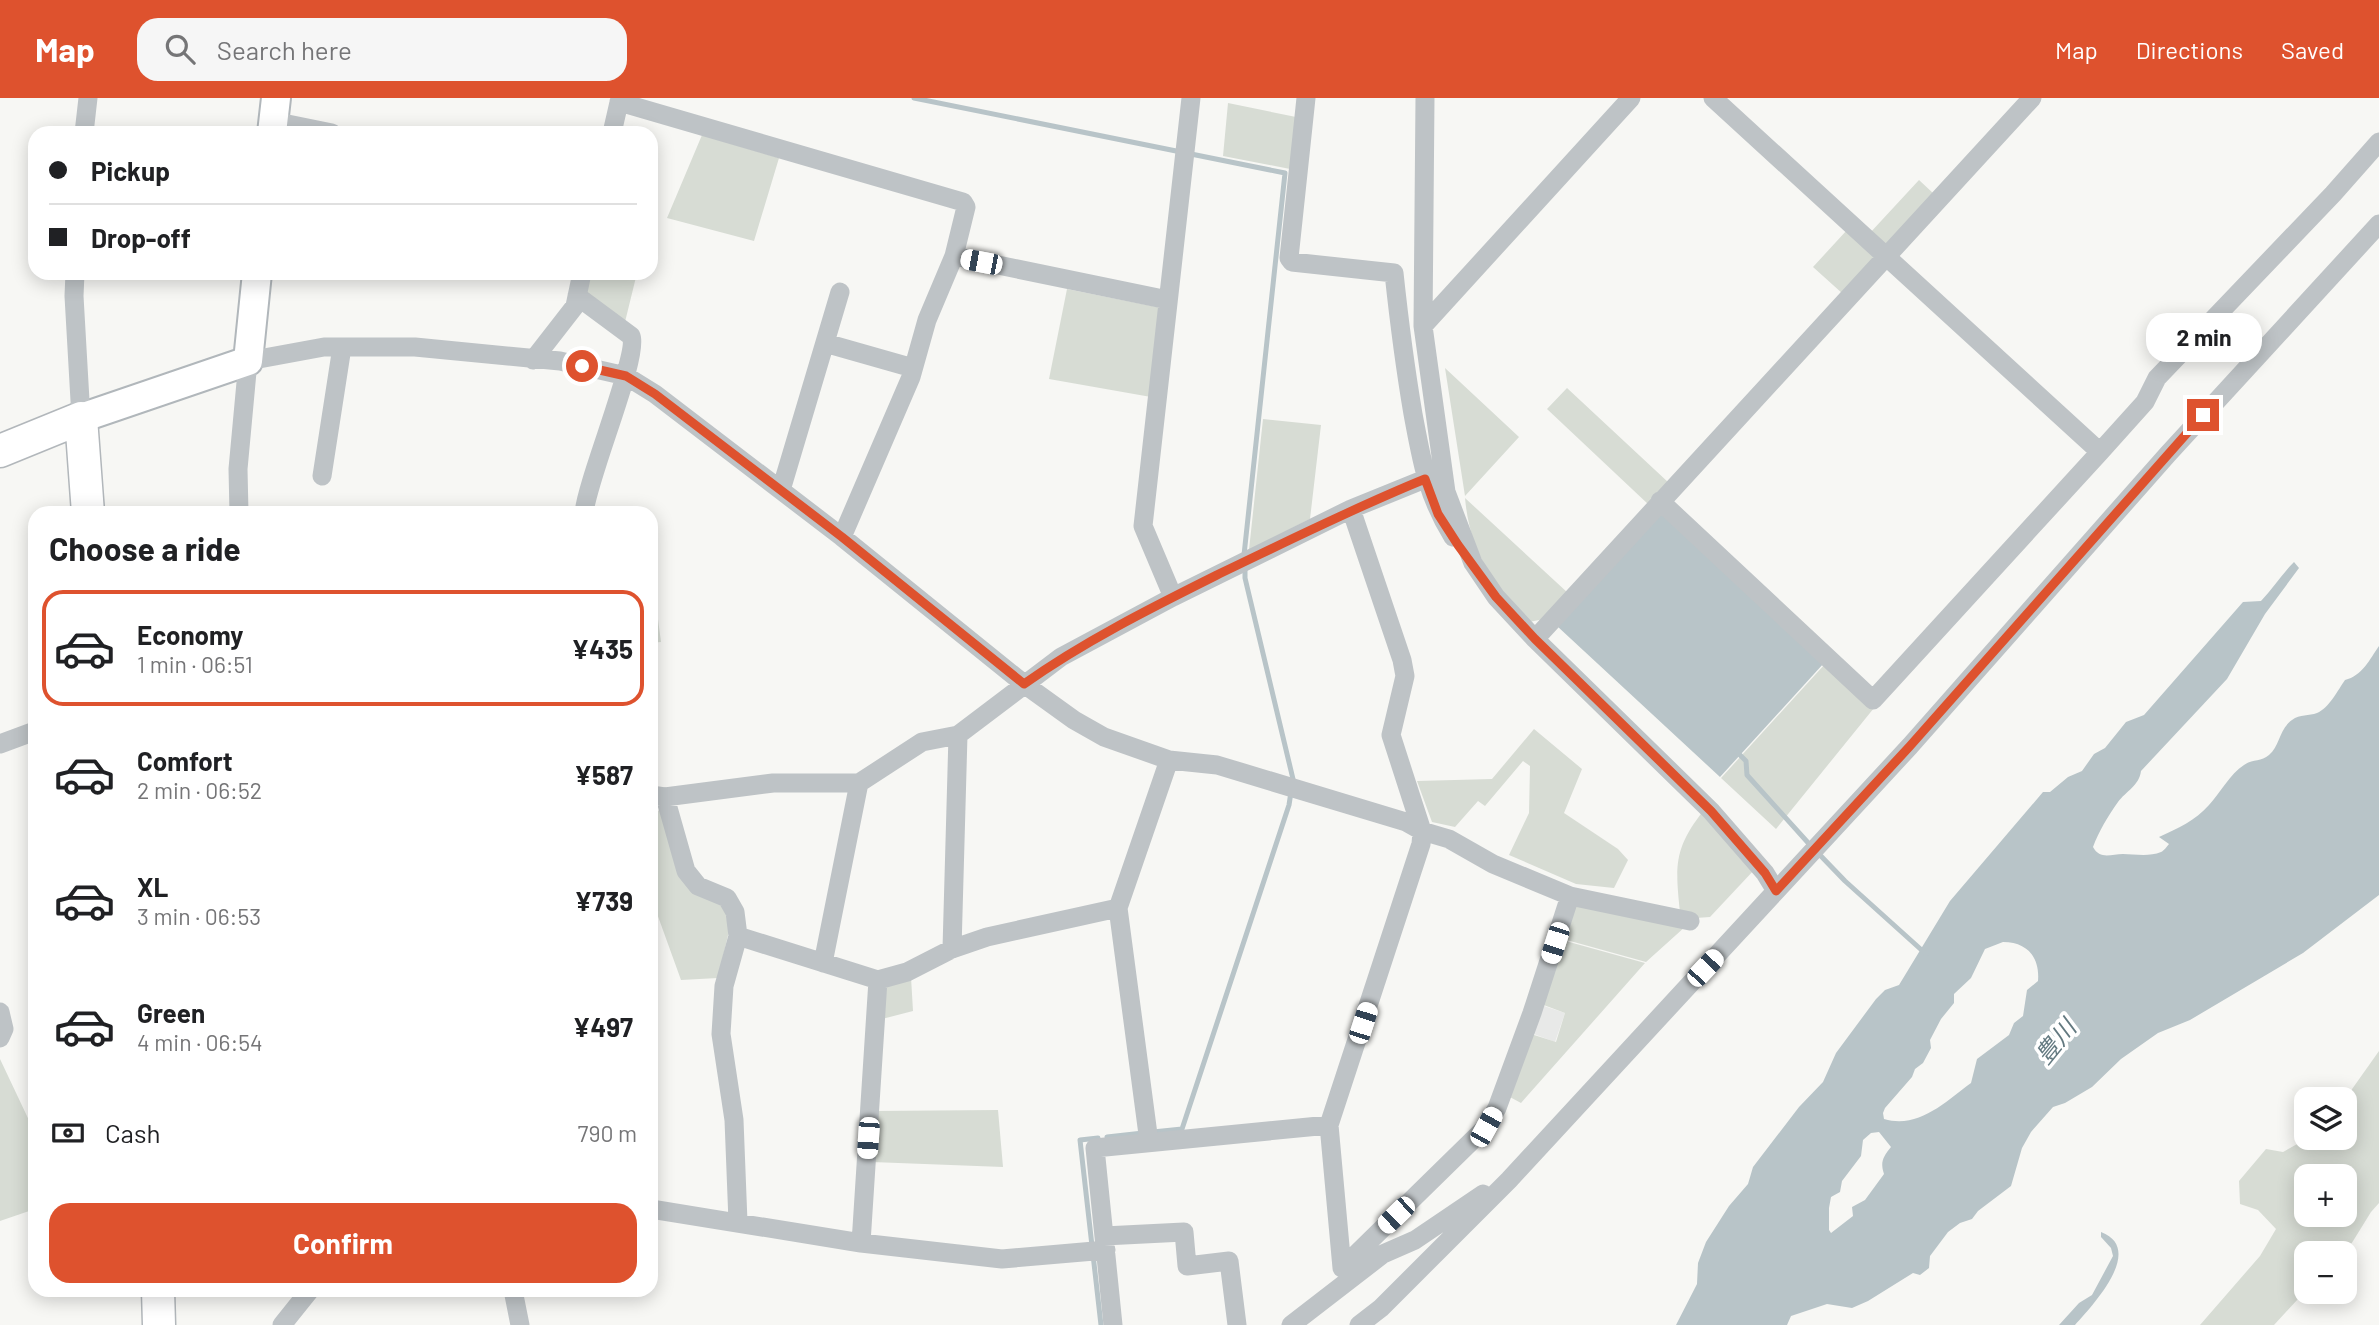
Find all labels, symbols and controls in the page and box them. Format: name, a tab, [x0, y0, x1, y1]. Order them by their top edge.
search box	[137, 18, 627, 81]
text: Map	[35, 29, 95, 69]
icon: search	[161, 30, 199, 68]
text: Search here	[217, 34, 352, 65]
text: Map	[2055, 35, 2098, 64]
text: Directions	[2136, 35, 2243, 64]
text: Saved	[2281, 35, 2344, 64]
text: Pickup	[91, 155, 170, 186]
text: Drop-off	[91, 222, 191, 253]
car	[959, 248, 1004, 276]
callout: 2 min	[2145, 314, 2261, 362]
text: 2 min	[2176, 323, 2232, 351]
route start	[566, 350, 598, 382]
route end	[2187, 399, 2219, 431]
text: Choose a ride	[49, 529, 241, 567]
icon: car	[53, 617, 116, 680]
text: Economy	[137, 619, 243, 650]
text: ¥435	[571, 633, 633, 664]
text: 1 min · 06:51	[137, 650, 253, 678]
icon: car	[53, 743, 116, 806]
text: Comfort	[137, 745, 233, 776]
text: ¥587	[574, 759, 633, 790]
text: 2 min · 06:52	[137, 776, 262, 804]
icon: car	[53, 869, 116, 932]
text: XL	[137, 871, 168, 902]
text: ¥739	[574, 885, 633, 916]
text: 3 min · 06:53	[137, 902, 261, 930]
car	[1539, 920, 1572, 966]
car	[1683, 945, 1728, 991]
icon: car	[53, 995, 116, 1058]
text: Green	[137, 997, 205, 1028]
car	[1347, 1000, 1380, 1046]
text: ¥497	[573, 1011, 633, 1042]
water label: 豊川	[2028, 1011, 2083, 1069]
text: 4 min · 06:54	[137, 1028, 263, 1056]
map controls	[2294, 1087, 2357, 1304]
button: layers	[2294, 1087, 2357, 1150]
car	[1467, 1104, 1506, 1150]
icon: cash	[49, 1114, 87, 1152]
car	[857, 1116, 880, 1160]
text: Cash	[105, 1117, 160, 1148]
text: 790 m	[578, 1119, 637, 1147]
button: +	[2294, 1164, 2357, 1227]
car	[1374, 1193, 1419, 1237]
button: Confirm	[49, 1203, 637, 1283]
button: −	[2294, 1241, 2357, 1304]

